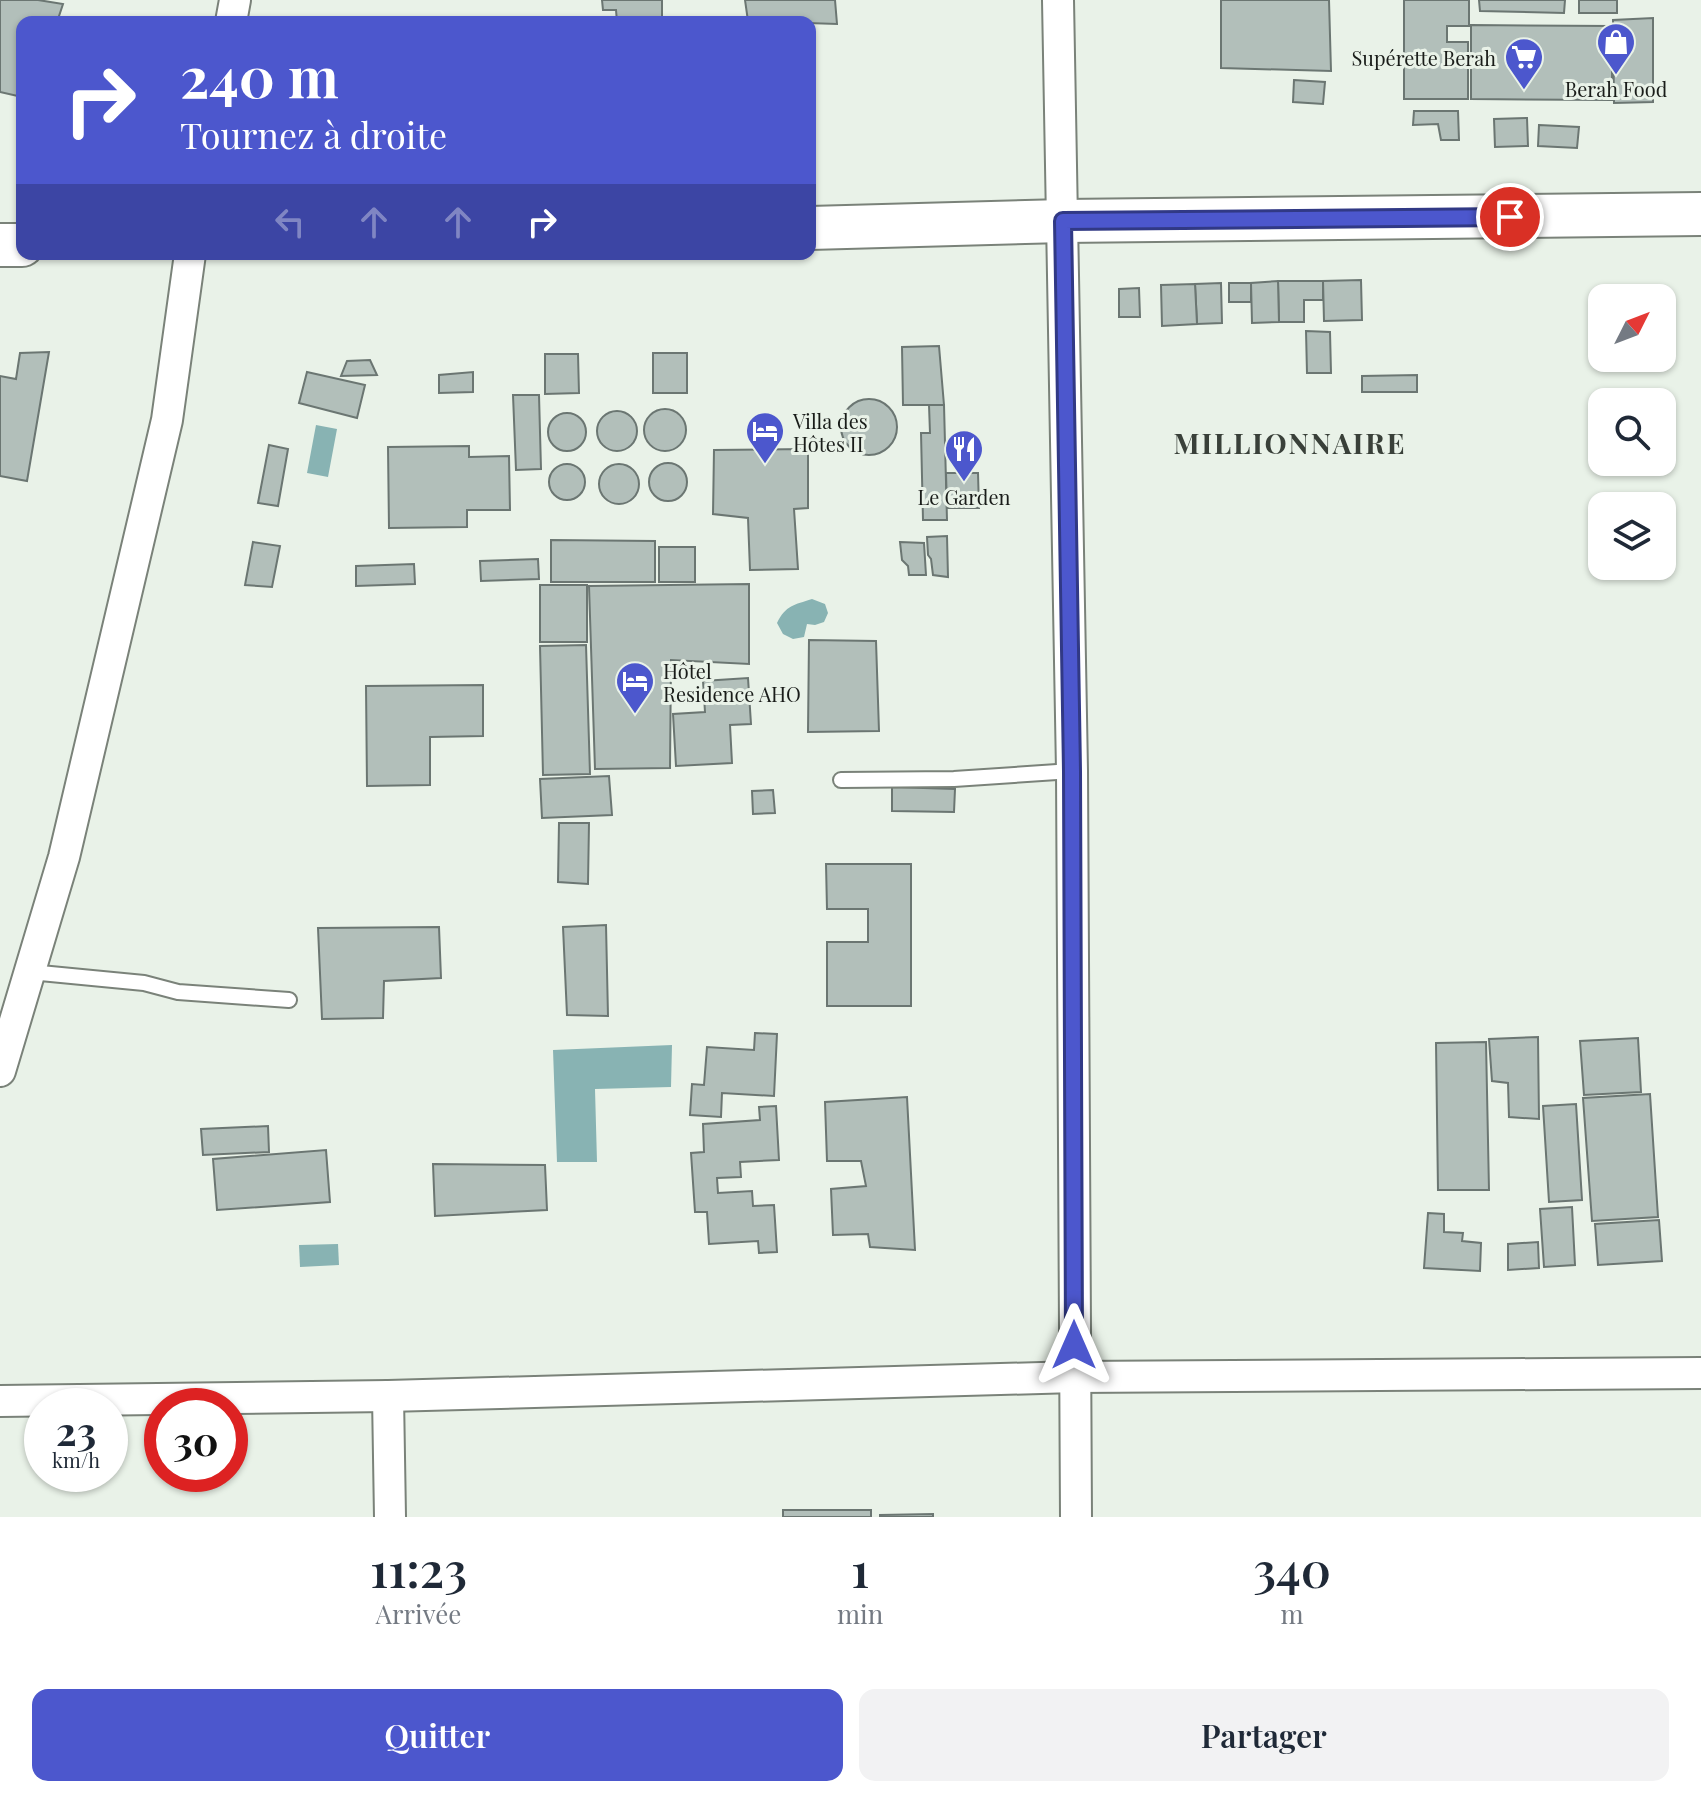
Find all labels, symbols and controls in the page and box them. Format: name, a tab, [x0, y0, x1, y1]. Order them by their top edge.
shop icon: Berah Food	[1595, 21, 1637, 76]
supermarket icon: Supérette Berah	[1503, 36, 1545, 91]
text: 240 m	[180, 38, 339, 113]
place label: Supérette Berah	[1352, 44, 1496, 71]
icon: right	[48, 48, 152, 152]
place label: Berah Food	[1565, 75, 1668, 102]
text: Tournez à droite	[180, 110, 447, 158]
pin	[1476, 183, 1544, 251]
icon: arrive	[1488, 195, 1532, 239]
icon: left	[268, 200, 312, 244]
icon: ahead	[352, 200, 396, 244]
icon: ahead	[436, 200, 480, 244]
icon: right	[520, 200, 564, 244]
north arrow	[1588, 284, 1676, 372]
map controls	[1588, 284, 1676, 580]
button: search	[1588, 388, 1676, 476]
place label: Villa des Hôtes II	[792, 407, 868, 457]
hotel icon: Villa des Hôtes II	[744, 410, 786, 465]
district label: MILLIONNAIRE	[1174, 424, 1406, 461]
restaurant icon: Le Garden	[943, 428, 985, 483]
place label: Le Garden	[918, 483, 1011, 510]
button: layers	[1588, 492, 1676, 580]
place label: Hôtel Residence AHO	[663, 657, 801, 707]
hotel icon: Hôtel Residence AHO	[614, 660, 656, 715]
position arrow	[1032, 1303, 1116, 1387]
speed limit sign: 30	[144, 1388, 248, 1492]
text: 23	[56, 1403, 96, 1456]
text: km/h	[52, 1446, 100, 1473]
text: 11:23	[370, 1536, 467, 1600]
text: 1	[851, 1536, 869, 1600]
text: 340	[1253, 1536, 1331, 1600]
text: Arrivée	[376, 1596, 461, 1631]
text: min	[837, 1596, 883, 1631]
text: m	[1281, 1596, 1304, 1631]
button: Quitter	[32, 1689, 843, 1781]
button: Partager	[859, 1689, 1669, 1781]

